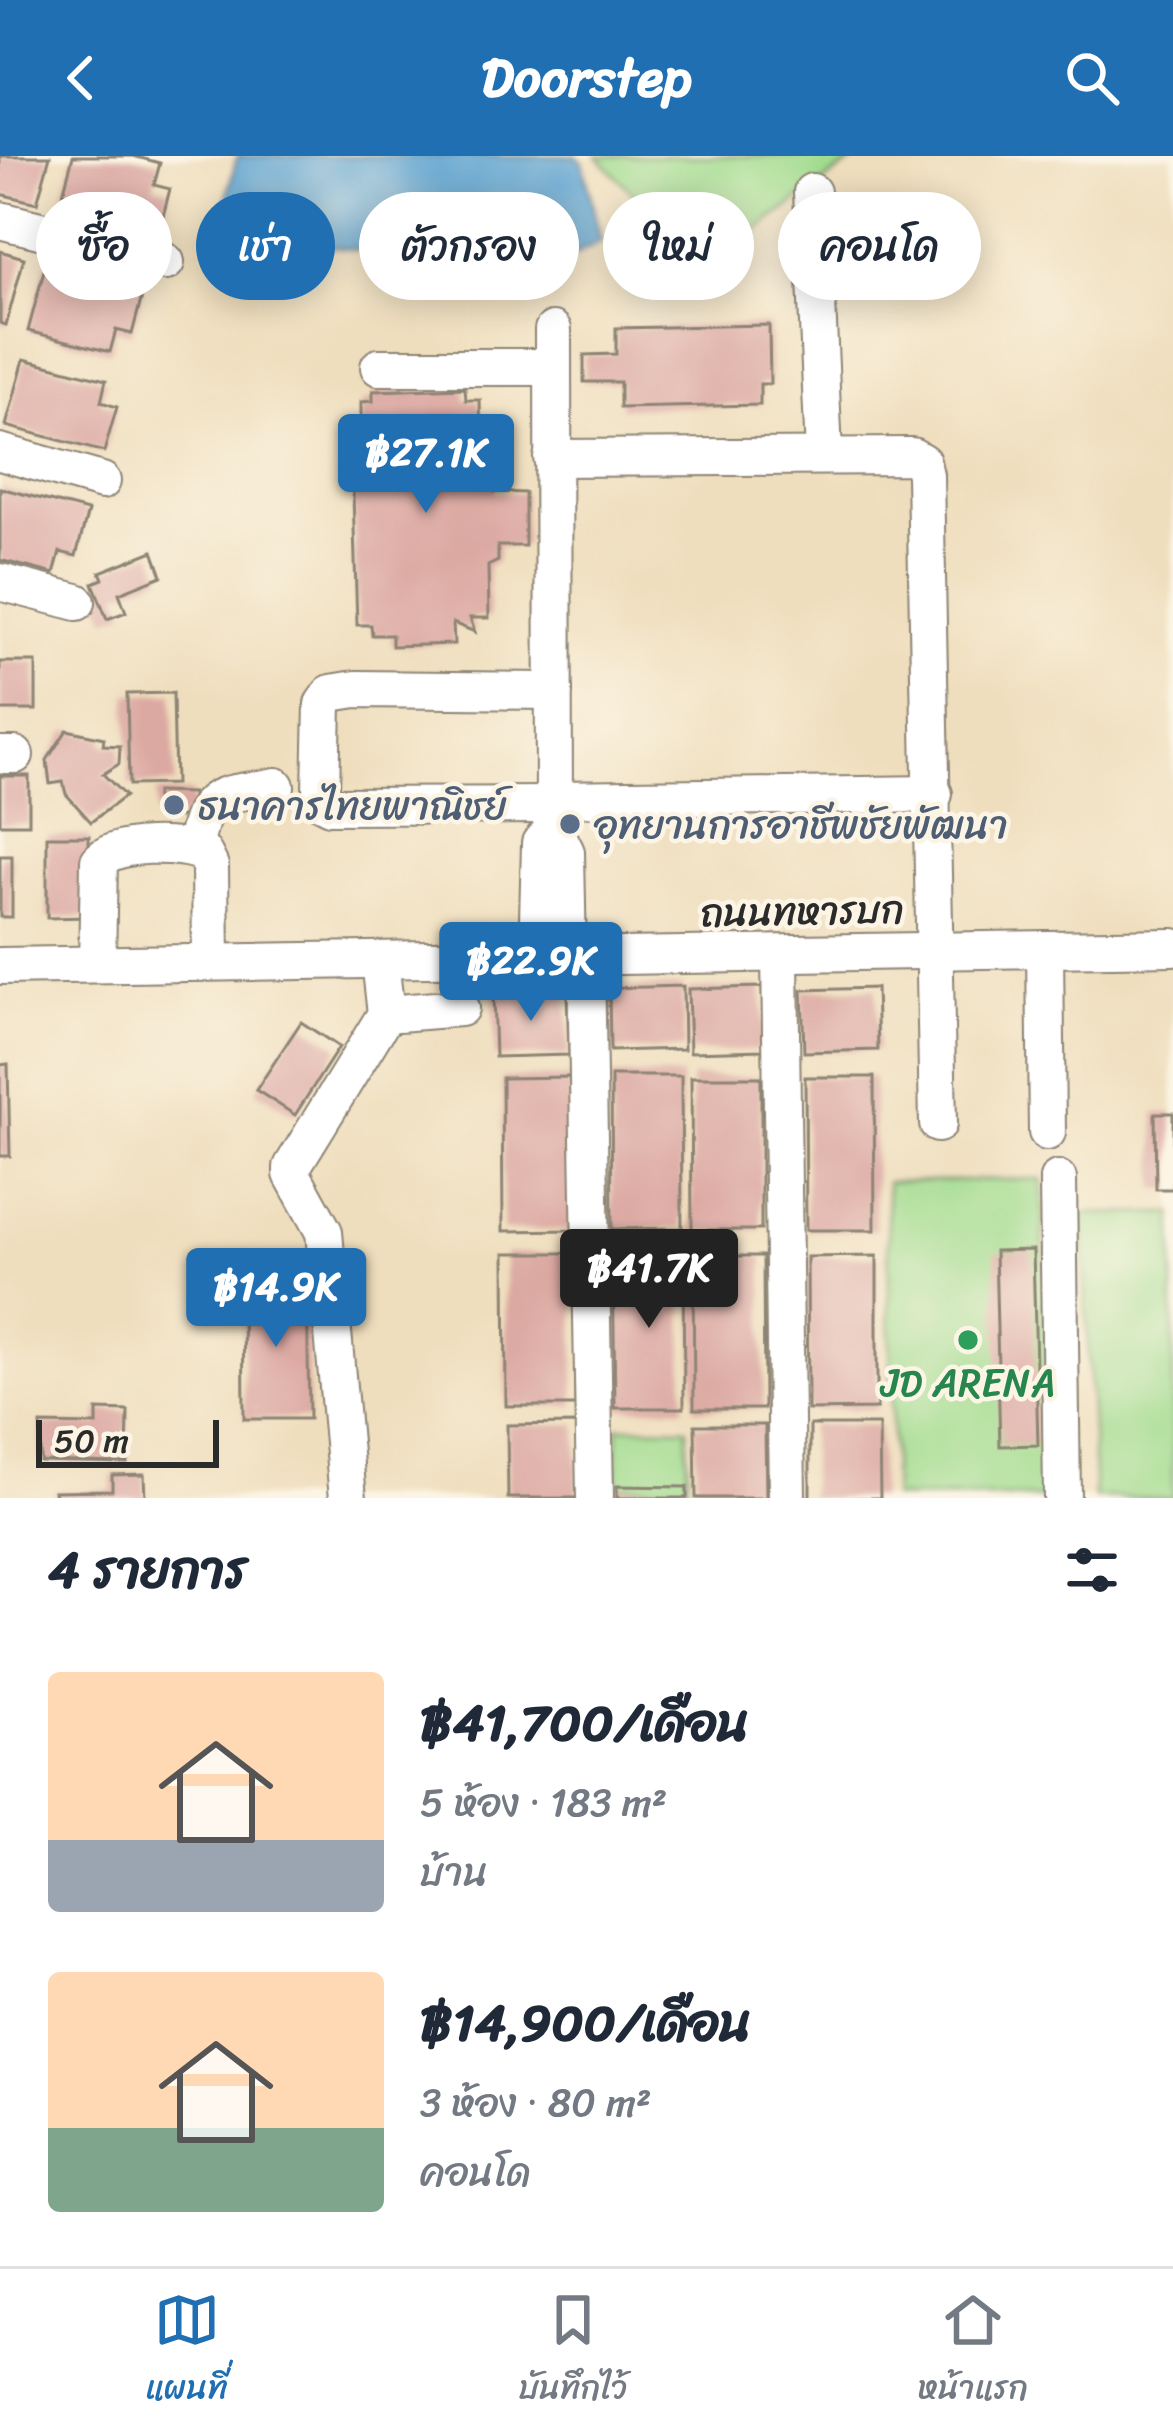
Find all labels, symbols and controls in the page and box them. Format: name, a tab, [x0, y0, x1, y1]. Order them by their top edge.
text: Doorstep	[481, 30, 692, 126]
icon: back	[48, 45, 114, 111]
icon: search	[1059, 45, 1125, 111]
chip: ซื้อ	[36, 192, 172, 300]
chip: เช่า	[196, 192, 335, 300]
chip: ตัวกรอง	[359, 192, 579, 300]
chip: ใหม่	[603, 192, 754, 300]
chip: คอนโด	[778, 192, 981, 300]
pin: ฿27.1K	[328, 414, 524, 516]
text: ฿27.1K	[365, 418, 487, 487]
place label: ธนาคารไทยพาณิชย์	[198, 771, 514, 840]
place label: อุทยานการอาชีพชัยพัฒนา	[593, 790, 1008, 859]
marker: ธนาคารไทยพาณิชย์	[161, 792, 187, 818]
marker: อุทยานการอาชีพชัยพัฒนา	[557, 811, 583, 837]
street label: ถนนทหารบก	[700, 875, 904, 947]
pin: ฿22.9K	[433, 922, 629, 1024]
text: ฿22.9K	[466, 926, 596, 995]
pin: ฿41.7K	[551, 1229, 747, 1331]
text: ฿41.7K	[587, 1233, 711, 1302]
pin: ฿14.9K	[178, 1248, 374, 1350]
text: ฿14.9K	[213, 1252, 339, 1321]
marker: JD ARENA	[955, 1327, 981, 1353]
place label: JD ARENA	[879, 1348, 1055, 1417]
text: 50 m	[54, 1412, 129, 1470]
scale bar	[36, 1414, 219, 1467]
text: 4 รายการ	[48, 1525, 248, 1615]
icon: filters	[1059, 1537, 1125, 1603]
text: ฿41,700/เดือน	[420, 1678, 749, 1768]
icon: home	[144, 1720, 288, 1864]
text: 5 ห้อง · 183 m²	[420, 1768, 667, 1837]
text: บ้าน	[420, 1837, 488, 1906]
text: ฿14,900/เดือน	[420, 1978, 751, 2068]
icon: home	[144, 2020, 288, 2164]
text: 3 ห้อง · 80 m²	[420, 2068, 651, 2137]
text: คอนโด	[420, 2137, 530, 2206]
tab: แผนที่	[145, 2287, 228, 2417]
tab: บันทึกไว้	[519, 2287, 627, 2417]
tab: หน้าแรก	[918, 2287, 1028, 2417]

